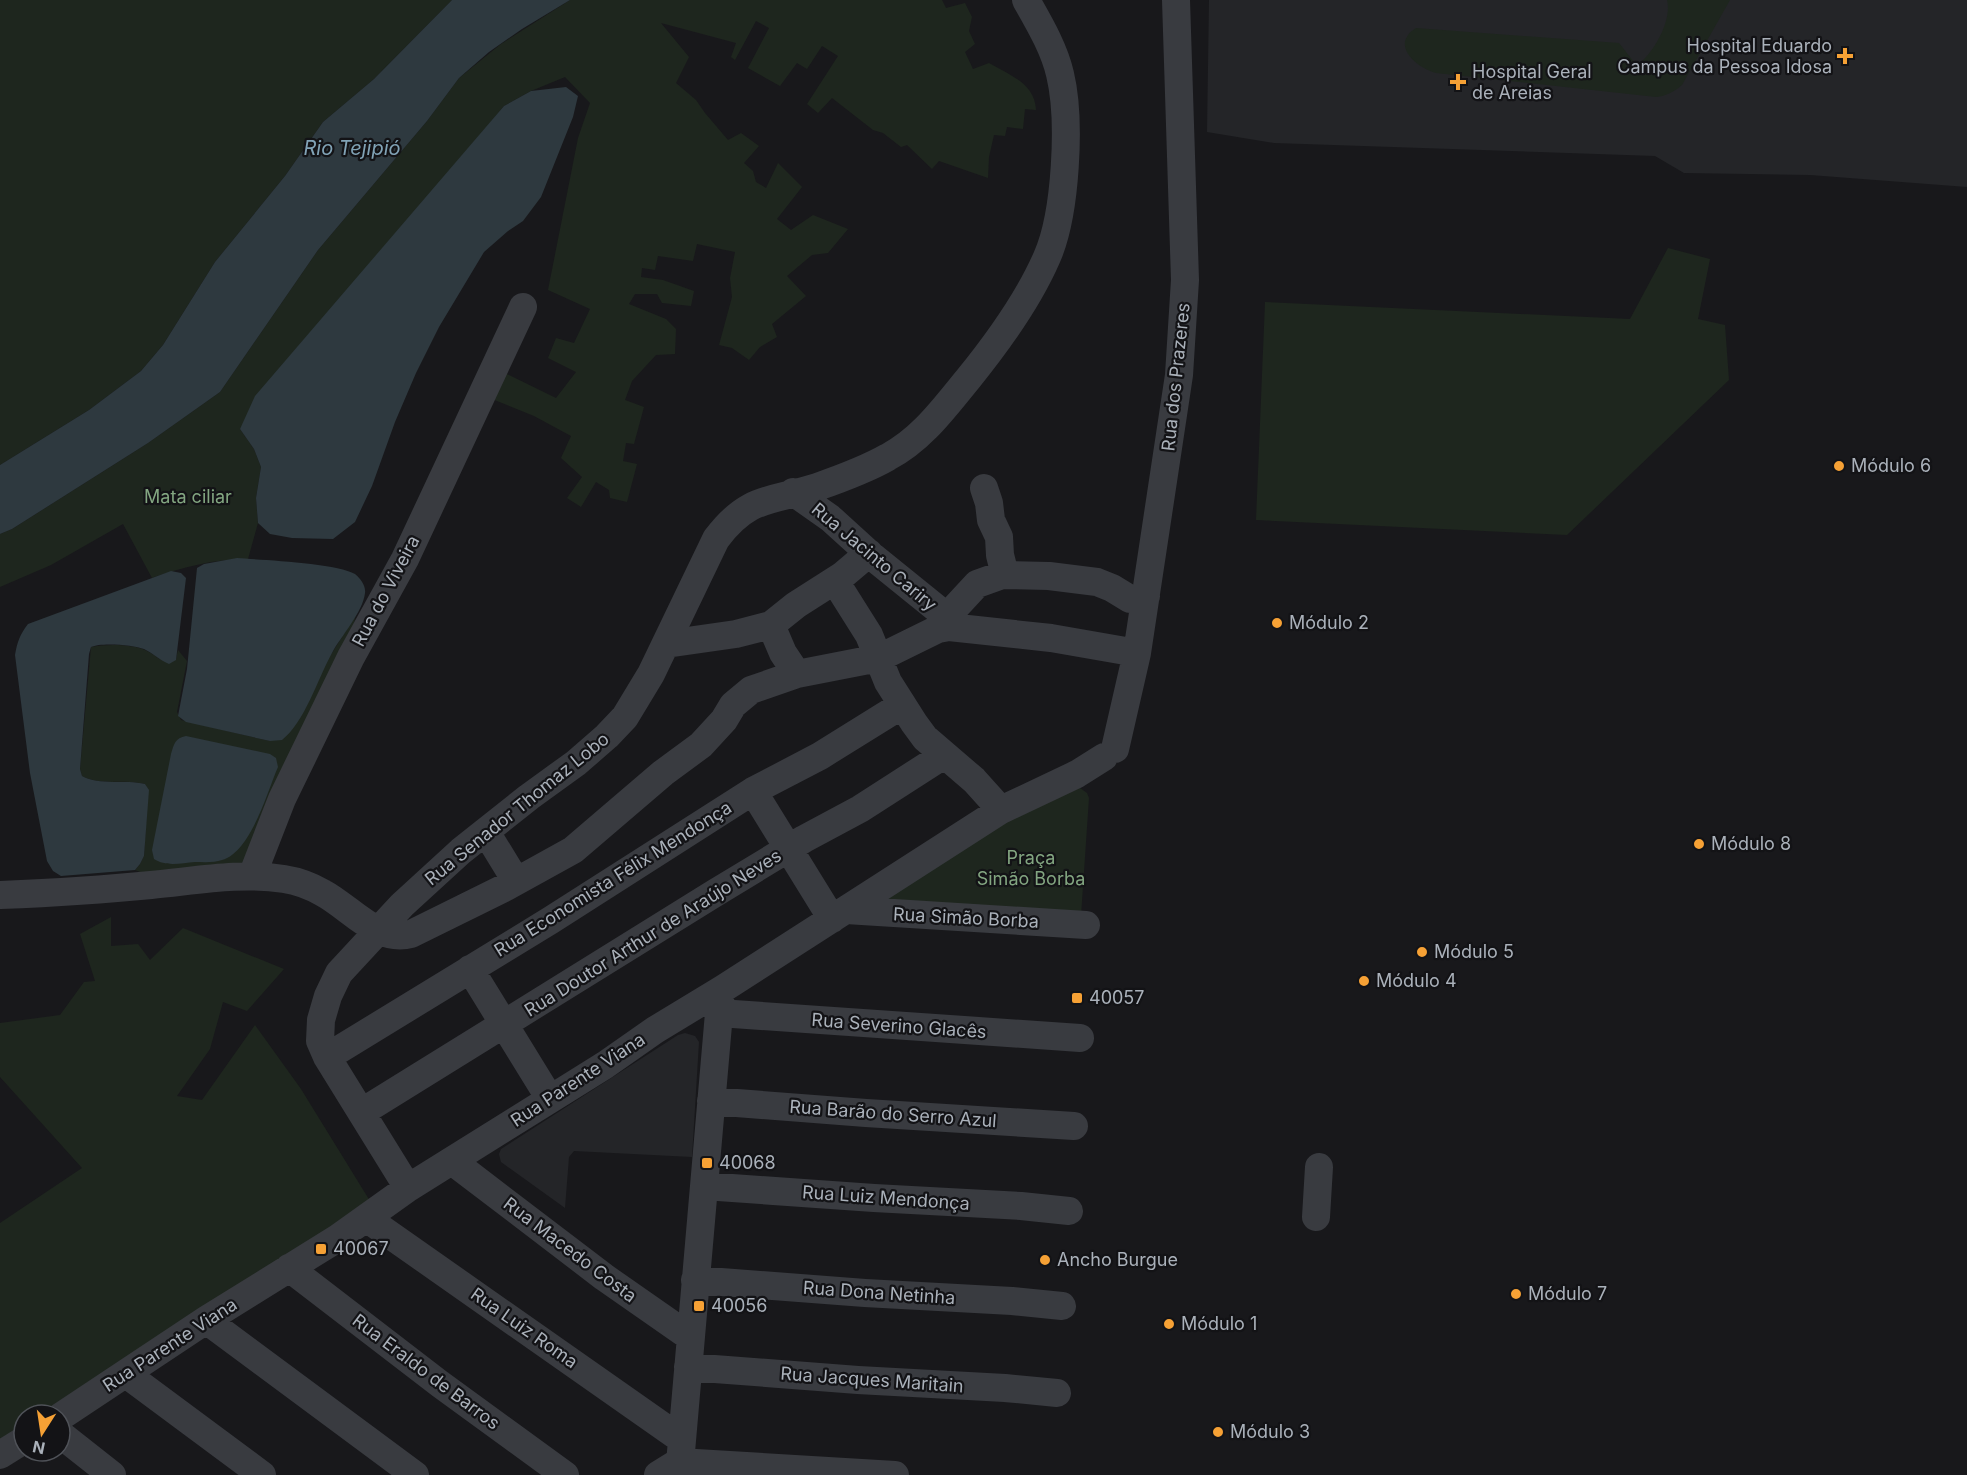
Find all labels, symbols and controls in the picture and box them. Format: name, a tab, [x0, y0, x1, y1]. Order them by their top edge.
place label: Hospital Eduardo Campus da Pessoa Idosa	[1617, 35, 1832, 77]
marker: Hospital Eduardo Campus da Pessoa Idosa	[1836, 47, 1854, 65]
place label: Hospital Geral de Areias	[1472, 61, 1592, 103]
marker: Hospital Geral de Areias	[1449, 73, 1467, 91]
water label: Rio Tejipió	[303, 136, 401, 160]
street label: Rua dos Prazeres	[1157, 302, 1194, 452]
place label: Módulo 6	[1851, 455, 1931, 476]
marker: Módulo 6	[1832, 459, 1846, 473]
park label: Mata ciliar	[144, 486, 232, 507]
street label: Rua Jacinto Cariry	[808, 498, 941, 615]
street label: Rua do Viveira	[348, 532, 424, 650]
place label: Módulo 2	[1289, 612, 1369, 633]
marker: Módulo 2	[1270, 616, 1284, 630]
street label: Rua Senador Thomaz Lobo	[420, 728, 613, 889]
street label: Rua Economista Félix Mendonça	[490, 797, 735, 961]
place label: Módulo 8	[1711, 833, 1791, 854]
marker: Módulo 8	[1692, 837, 1706, 851]
street label: Rua Doutor Arthur de Araújo Neves	[520, 844, 785, 1021]
park label: Praça Simão Borba	[977, 847, 1085, 889]
street label: Rua Simão Borba	[893, 903, 1039, 932]
place label: Módulo 5	[1434, 941, 1514, 962]
marker: Módulo 5	[1415, 945, 1429, 959]
place label: Módulo 4	[1376, 970, 1457, 991]
marker: Módulo 4	[1357, 974, 1371, 988]
place label: 40057	[1089, 987, 1144, 1008]
marker: 40057	[1070, 991, 1084, 1005]
street label: Rua Severino Glacês	[811, 1009, 987, 1042]
street label: Rua Parente Viana	[507, 1028, 649, 1131]
street label: Rua Barão do Serro Azul	[789, 1096, 997, 1131]
place label: 40068	[719, 1152, 776, 1173]
marker: 40068	[700, 1156, 714, 1170]
street label: Rua Luiz Mendonça	[802, 1181, 971, 1214]
street label: Rua Macedo Costa	[500, 1193, 641, 1306]
place label: 40067	[333, 1238, 389, 1259]
marker: 40067	[314, 1242, 328, 1256]
place label: Ancho Burgue	[1057, 1249, 1178, 1270]
marker: Ancho Burgue	[1038, 1253, 1052, 1267]
street label: Rua Dona Netinha	[802, 1277, 956, 1308]
street label: Rua Luiz Roma	[467, 1283, 582, 1372]
place label: Módulo 7	[1528, 1283, 1607, 1304]
marker: Módulo 7	[1509, 1287, 1523, 1301]
street label: Rua Parente Viana	[99, 1293, 241, 1396]
place label: 40056	[711, 1295, 767, 1316]
marker: 40056	[692, 1299, 706, 1313]
street label: Rua Eraldo de Barros	[349, 1309, 504, 1434]
place label: Módulo 1	[1181, 1313, 1257, 1334]
marker: Módulo 1	[1162, 1317, 1176, 1331]
street label: Rua Jacques Maritain	[780, 1363, 964, 1396]
north arrow	[12, 1403, 72, 1463]
place label: Módulo 3	[1230, 1421, 1310, 1442]
marker: Módulo 3	[1211, 1425, 1225, 1439]
text: N	[31, 1437, 47, 1459]

